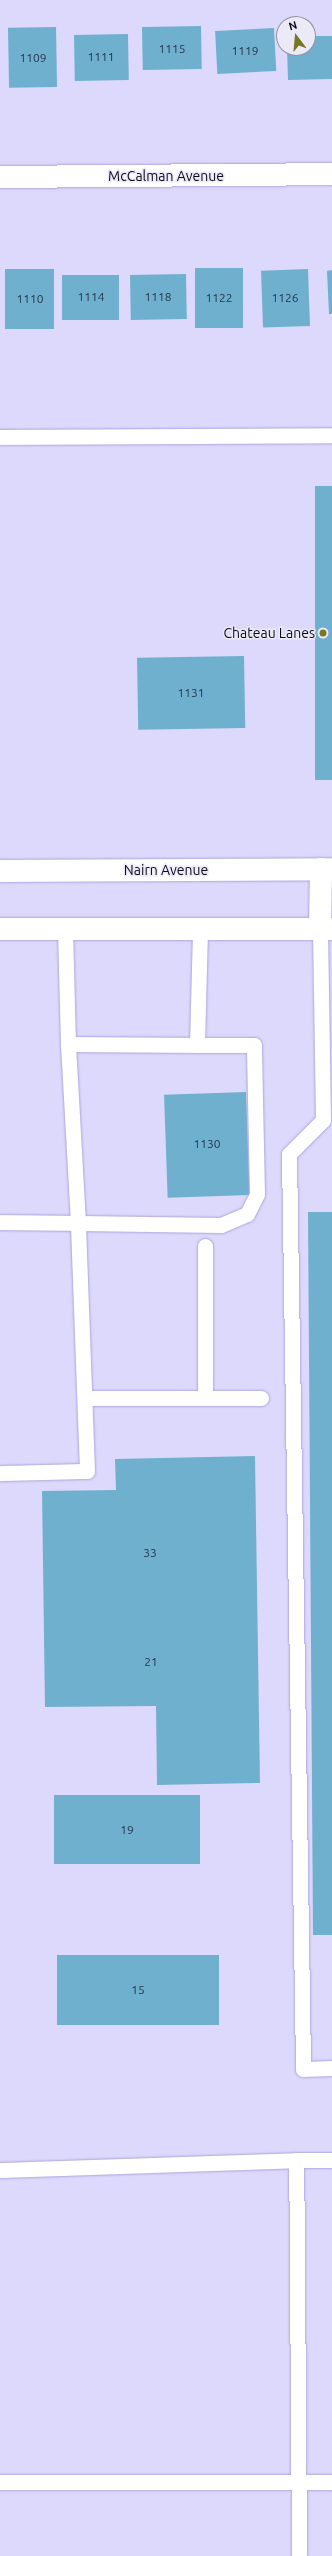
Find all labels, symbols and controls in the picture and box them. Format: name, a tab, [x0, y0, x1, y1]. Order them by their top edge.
north arrow	[276, 16, 316, 56]
text: N	[287, 19, 299, 32]
house number: 1115	[158, 42, 186, 56]
house number: 1119	[231, 44, 259, 58]
house number: 1111	[87, 50, 115, 64]
house number: 1109	[19, 51, 47, 65]
street label: McCalman Avenue	[108, 168, 224, 184]
house number: 1114	[77, 290, 105, 304]
house number: 1118	[144, 290, 172, 304]
house number: 1122	[205, 291, 233, 305]
house number: 1126	[271, 291, 299, 305]
house number: 1110	[16, 292, 44, 306]
place label: Chateau Lanes	[223, 625, 315, 641]
marker: Chateau Lanes	[318, 628, 328, 638]
house number: 1131	[177, 686, 205, 700]
street label: Nairn Avenue	[124, 862, 208, 878]
house number: 1130	[193, 1137, 221, 1151]
house number: 33	[143, 1546, 157, 1560]
house number: 21	[144, 1655, 158, 1669]
house number: 19	[120, 1823, 134, 1837]
house number: 15	[131, 1983, 145, 1997]

